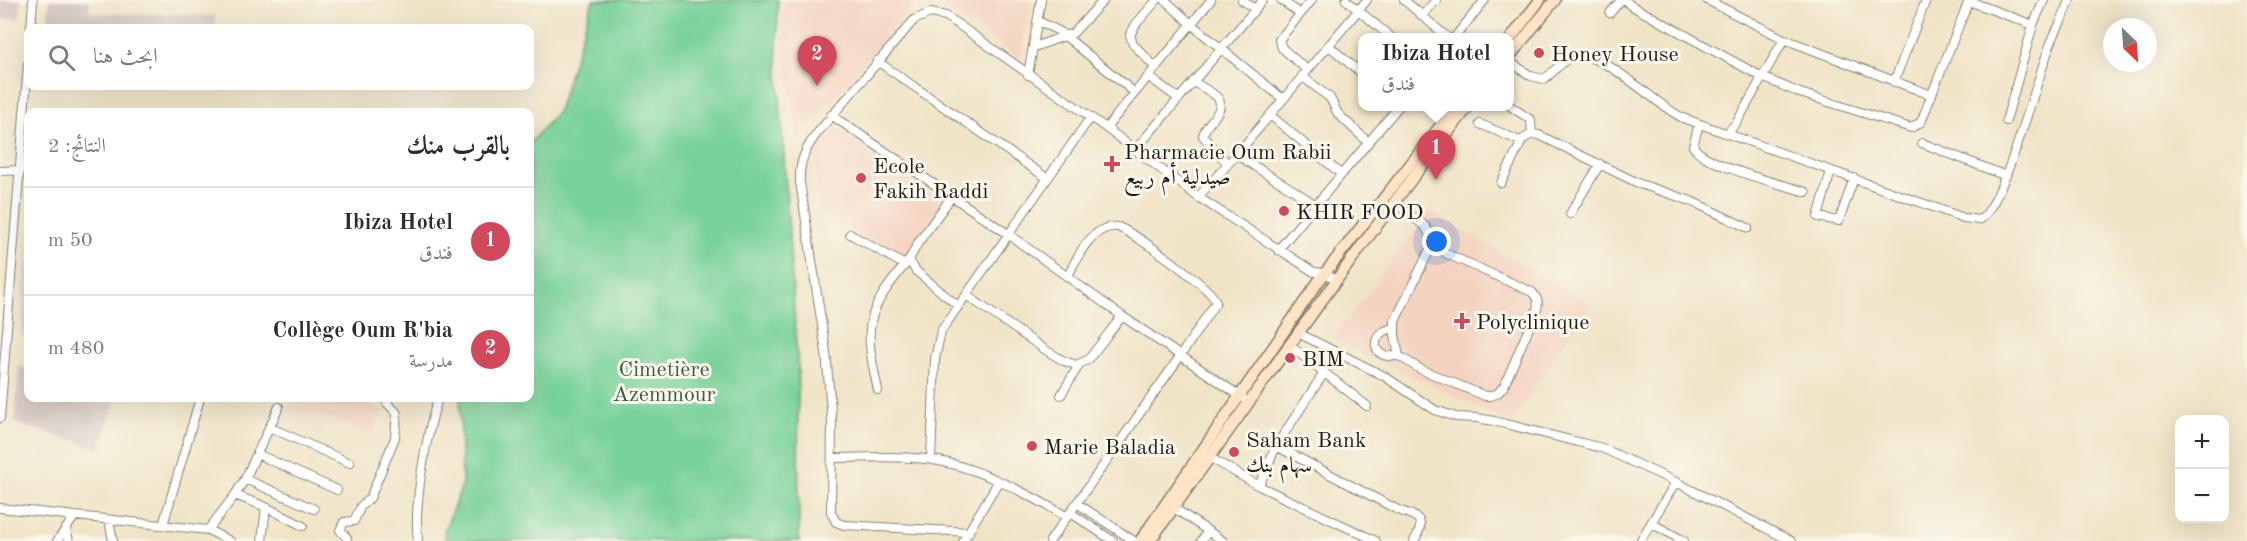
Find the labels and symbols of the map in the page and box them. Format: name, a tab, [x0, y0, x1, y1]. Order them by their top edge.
north arrow	[2103, 18, 2157, 72]
pin: 2	[798, 36, 836, 86]
place label: Honey House	[1551, 44, 1679, 66]
marker: Honey House	[1532, 46, 1546, 60]
pin: 1	[1416, 130, 1456, 180]
place label: Pharmacie Oum Rabii صيدلية أم ربيع	[1124, 142, 1332, 196]
place label: Ecole Fakih Raddi	[873, 156, 988, 203]
marker: Pharmacie Oum Rabii صيدلية أم ربيع	[1105, 157, 1119, 171]
marker: Ecole Fakih Raddi	[854, 171, 868, 185]
place label: KHIR FOOD	[1296, 202, 1423, 224]
marker: KHIR FOOD	[1277, 204, 1291, 218]
your location	[1422, 227, 1451, 256]
marker: Polyclinique	[1453, 312, 1471, 330]
place label: Polyclinique	[1476, 312, 1589, 334]
place label: BIM	[1302, 349, 1344, 371]
marker: BIM	[1283, 351, 1297, 365]
park label: Cimetière Azemmour	[612, 359, 716, 406]
place label: Saham Bank سهام بنك	[1246, 430, 1366, 484]
place label: Marie Baladia	[1044, 437, 1176, 459]
marker: Marie Baladia	[1025, 439, 1039, 453]
marker: Saham Bank سهام بنك	[1227, 445, 1241, 459]

